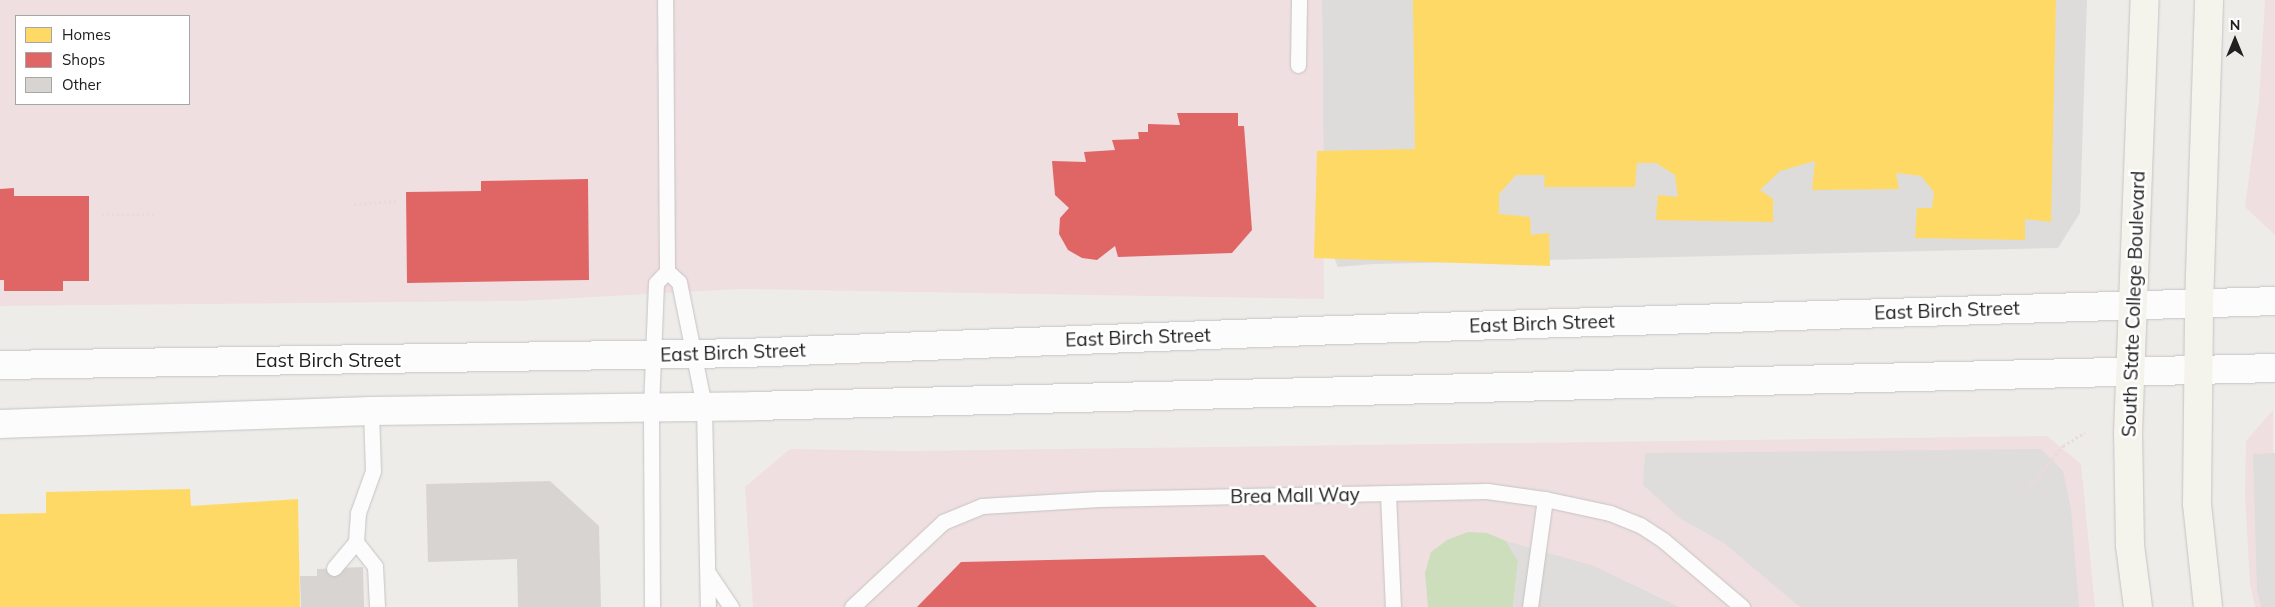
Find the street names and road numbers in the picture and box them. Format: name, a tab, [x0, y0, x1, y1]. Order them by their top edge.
street label: South State College Boulevard	[2118, 171, 2150, 437]
street label: East Birch Street	[1874, 297, 2020, 325]
street label: East Birch Street	[1469, 310, 1615, 338]
street label: East Birch Street	[1065, 324, 1211, 352]
street label: East Birch Street	[660, 339, 806, 367]
street label: East Birch Street	[255, 350, 401, 372]
street label: Brea Mall Way	[1230, 483, 1360, 509]

